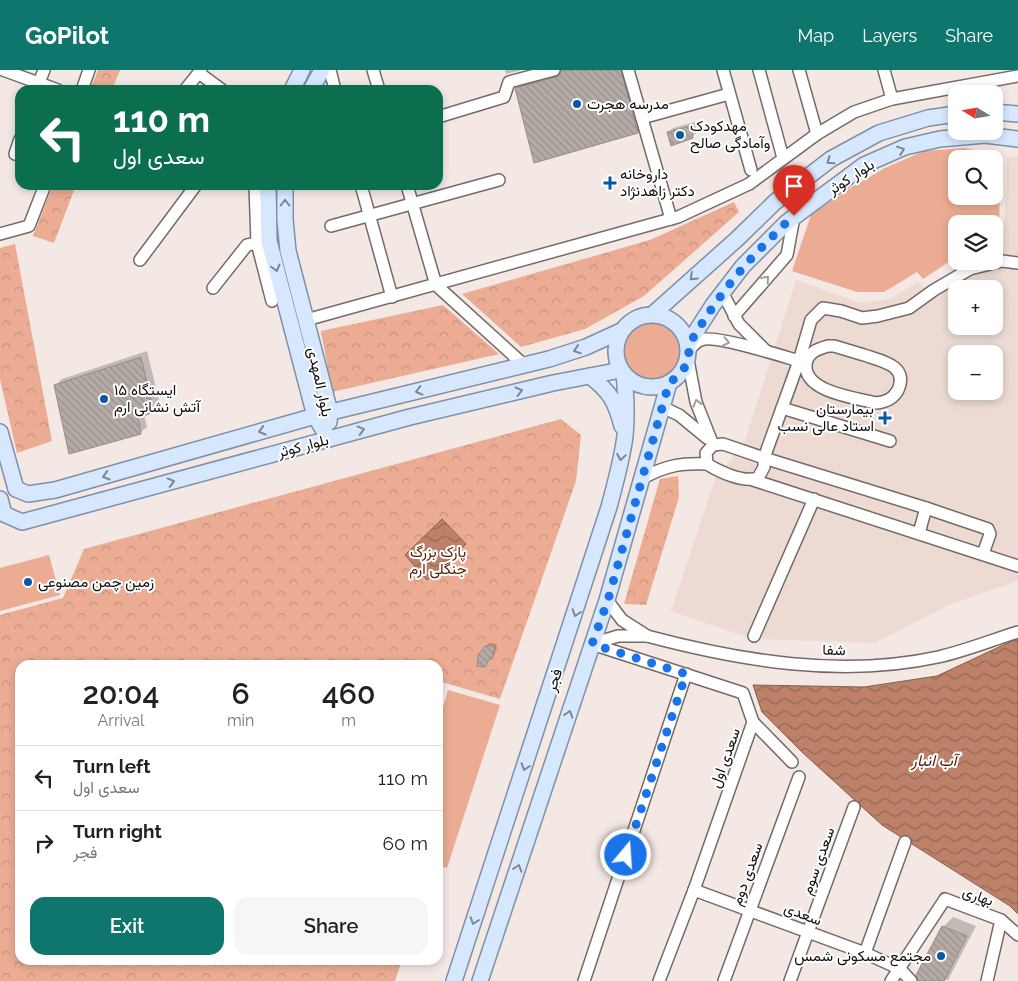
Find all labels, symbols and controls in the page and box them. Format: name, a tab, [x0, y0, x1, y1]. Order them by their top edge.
text: GoPilot	[25, 21, 109, 50]
text: Map	[798, 25, 834, 46]
text: Layers	[862, 25, 917, 46]
text: Share	[945, 25, 993, 46]
north arrow	[948, 85, 1002, 140]
map controls	[948, 85, 1003, 400]
place label: مدرسه هجرت	[587, 95, 669, 113]
marker: مدرسه هجرت	[571, 98, 583, 110]
text: 110 m	[113, 99, 210, 140]
icon: left	[30, 105, 95, 170]
place label: مهدکودک وآمادگی صالح	[690, 117, 770, 154]
marker: مهدکودک وآمادگی صالح	[674, 129, 686, 141]
text: سعدی اول	[113, 143, 205, 169]
one-way arrow	[896, 146, 905, 156]
button: search	[948, 150, 1003, 205]
one-way arrow	[826, 154, 835, 164]
street label: بلوار کوثر	[823, 155, 878, 199]
place label: داروخانه دکتر زاهدنژاد	[620, 165, 695, 200]
pin	[773, 165, 815, 216]
icon: arrive	[780, 172, 808, 200]
marker: داروخانه دکتر زاهدنژاد	[604, 177, 616, 189]
one-way arrow	[280, 199, 290, 206]
button: layers	[948, 215, 1003, 270]
one-way arrow	[270, 263, 281, 272]
one-way arrow	[690, 271, 699, 280]
one-way arrow	[761, 275, 770, 284]
button: +	[948, 280, 1003, 335]
one-way arrow	[722, 336, 731, 347]
one-way arrow	[573, 345, 581, 355]
button: −	[948, 345, 1003, 400]
street label: بلوار المهدی	[303, 346, 336, 419]
place label: ایستگاه ۱۵ آتش نشانی ارم	[114, 381, 202, 417]
one-way arrow	[416, 385, 424, 395]
one-way arrow	[514, 386, 523, 397]
marker: ایستگاه ۱۵ آتش نشانی ارم	[98, 393, 110, 405]
one-way arrow	[693, 400, 703, 408]
place label: بیمارستان استاد عالی نسب	[778, 400, 874, 436]
marker: بیمارستان استاد عالی نسب	[878, 411, 892, 425]
one-way arrow	[257, 425, 266, 436]
one-way arrow	[357, 426, 365, 436]
street label: بلوار کوثر	[275, 431, 330, 462]
one-way arrow	[617, 453, 627, 461]
one-way arrow	[102, 470, 110, 480]
one-way arrow	[166, 477, 175, 488]
park label: پارک بزرگ جنگلی ارم	[409, 543, 467, 579]
place label: زمین چمن مصنوعی	[38, 573, 154, 592]
marker: زمین چمن مصنوعی	[22, 576, 34, 588]
one-way arrow	[572, 608, 582, 617]
street label: شفا	[822, 641, 846, 659]
street label: فجر	[542, 666, 566, 695]
text: 20:04	[82, 676, 159, 711]
text: 6	[232, 676, 250, 711]
text: 460	[322, 676, 375, 711]
one-way arrow	[563, 710, 573, 719]
text: Arrival	[97, 711, 144, 730]
text: min	[227, 711, 254, 730]
text: m	[341, 711, 356, 730]
street label: سعدی اول	[706, 725, 745, 791]
water label: آب انبار	[910, 751, 961, 771]
text: Turn left	[73, 755, 150, 777]
one-way arrow	[520, 762, 530, 771]
icon: left	[30, 764, 58, 792]
text: 110 m	[378, 767, 428, 789]
text: سعدی اول	[73, 778, 140, 797]
text: Turn right	[73, 820, 162, 842]
street label: سعدی سوم	[798, 825, 839, 897]
position arrow	[599, 828, 651, 880]
icon: right	[30, 829, 58, 857]
text: 60 m	[383, 832, 428, 854]
street label: سعدی دوم	[727, 840, 768, 908]
text: فجر	[73, 843, 97, 862]
one-way arrow	[512, 865, 522, 873]
street label: بهاری	[960, 882, 996, 911]
button: Exit	[30, 897, 224, 955]
button: Share	[234, 897, 428, 955]
street label: سعدی	[781, 899, 825, 930]
one-way arrow	[469, 917, 479, 925]
place label: مجتمع مسکونی شمس	[794, 947, 931, 967]
marker: مجتمع مسکونی شمس	[935, 950, 947, 962]

